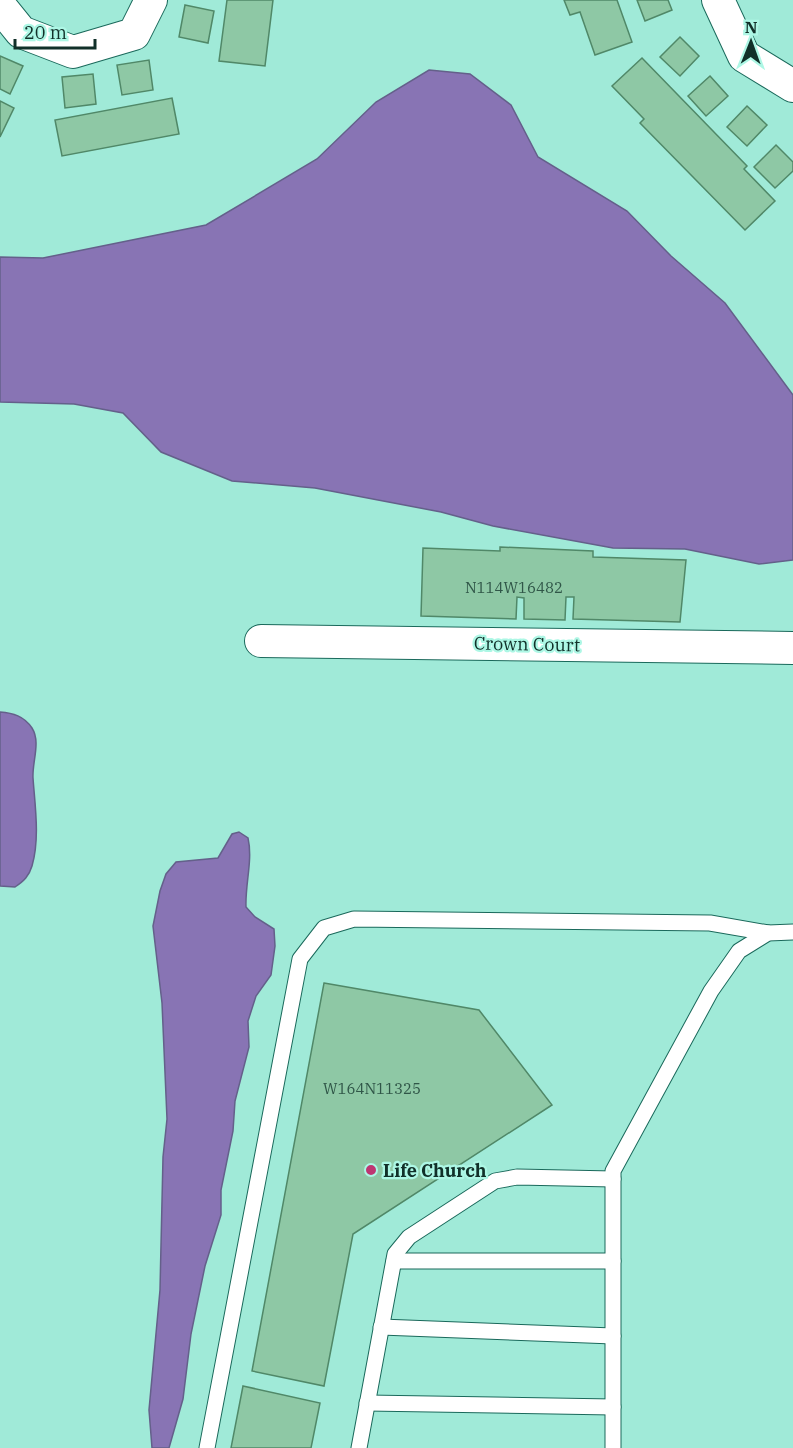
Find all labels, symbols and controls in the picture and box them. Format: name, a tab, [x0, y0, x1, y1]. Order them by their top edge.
scale bar	[15, 12, 94, 50]
north arrow	[721, 12, 781, 72]
text: N	[745, 17, 758, 37]
text: 20 m	[24, 21, 67, 44]
house number: N114W16482	[465, 578, 563, 597]
street label: Crown Court	[474, 632, 580, 656]
house number: W164N11325	[323, 1079, 421, 1098]
place label: Life Church	[383, 1159, 487, 1182]
marker: Life Church	[364, 1163, 378, 1177]

